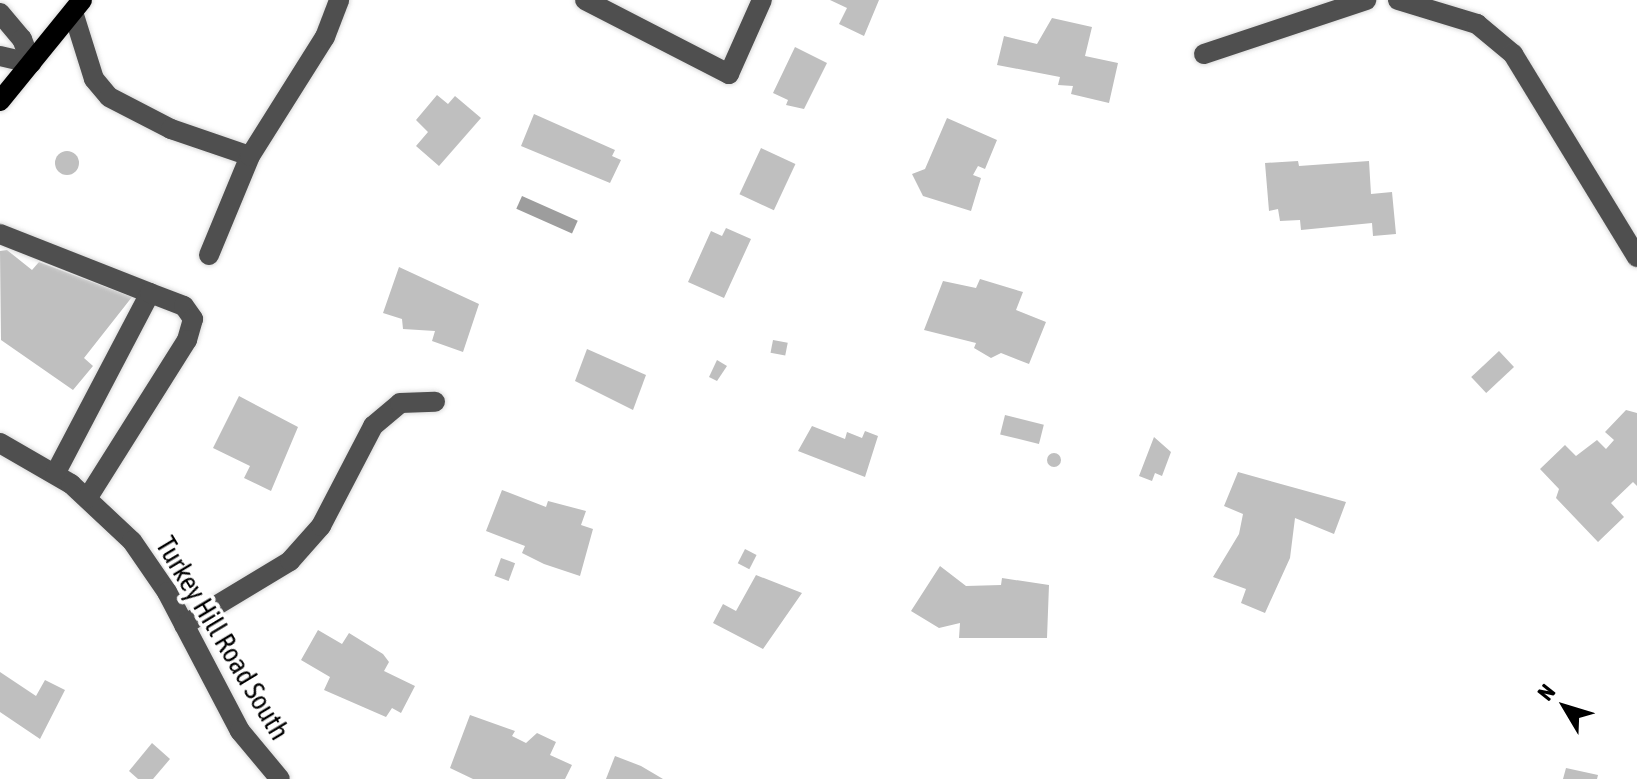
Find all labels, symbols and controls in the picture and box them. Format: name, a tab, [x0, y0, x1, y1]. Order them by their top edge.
street label: Turkey Hill Road South	[149, 530, 297, 746]
north arrow	[1525, 667, 1605, 747]
text: N	[1532, 679, 1560, 705]

